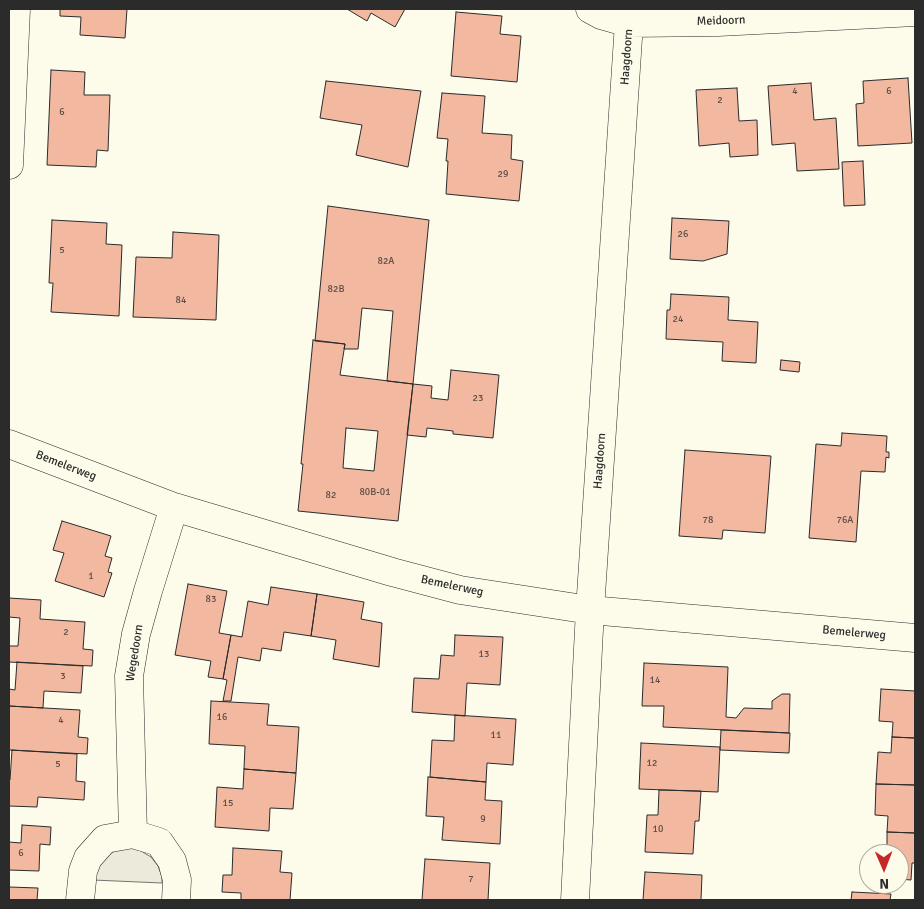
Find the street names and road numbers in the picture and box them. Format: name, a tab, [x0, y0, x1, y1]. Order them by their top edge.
street label: Meidoorn	[696, 13, 746, 29]
street label: Haagdoorn	[618, 28, 636, 86]
street label: Haagdoorn	[591, 432, 609, 490]
street label: Bemelerweg	[34, 448, 98, 484]
street label: Bemelerweg	[419, 572, 485, 600]
street label: Wegedoorn	[123, 623, 147, 683]
street label: Bemelerweg	[822, 623, 886, 643]

